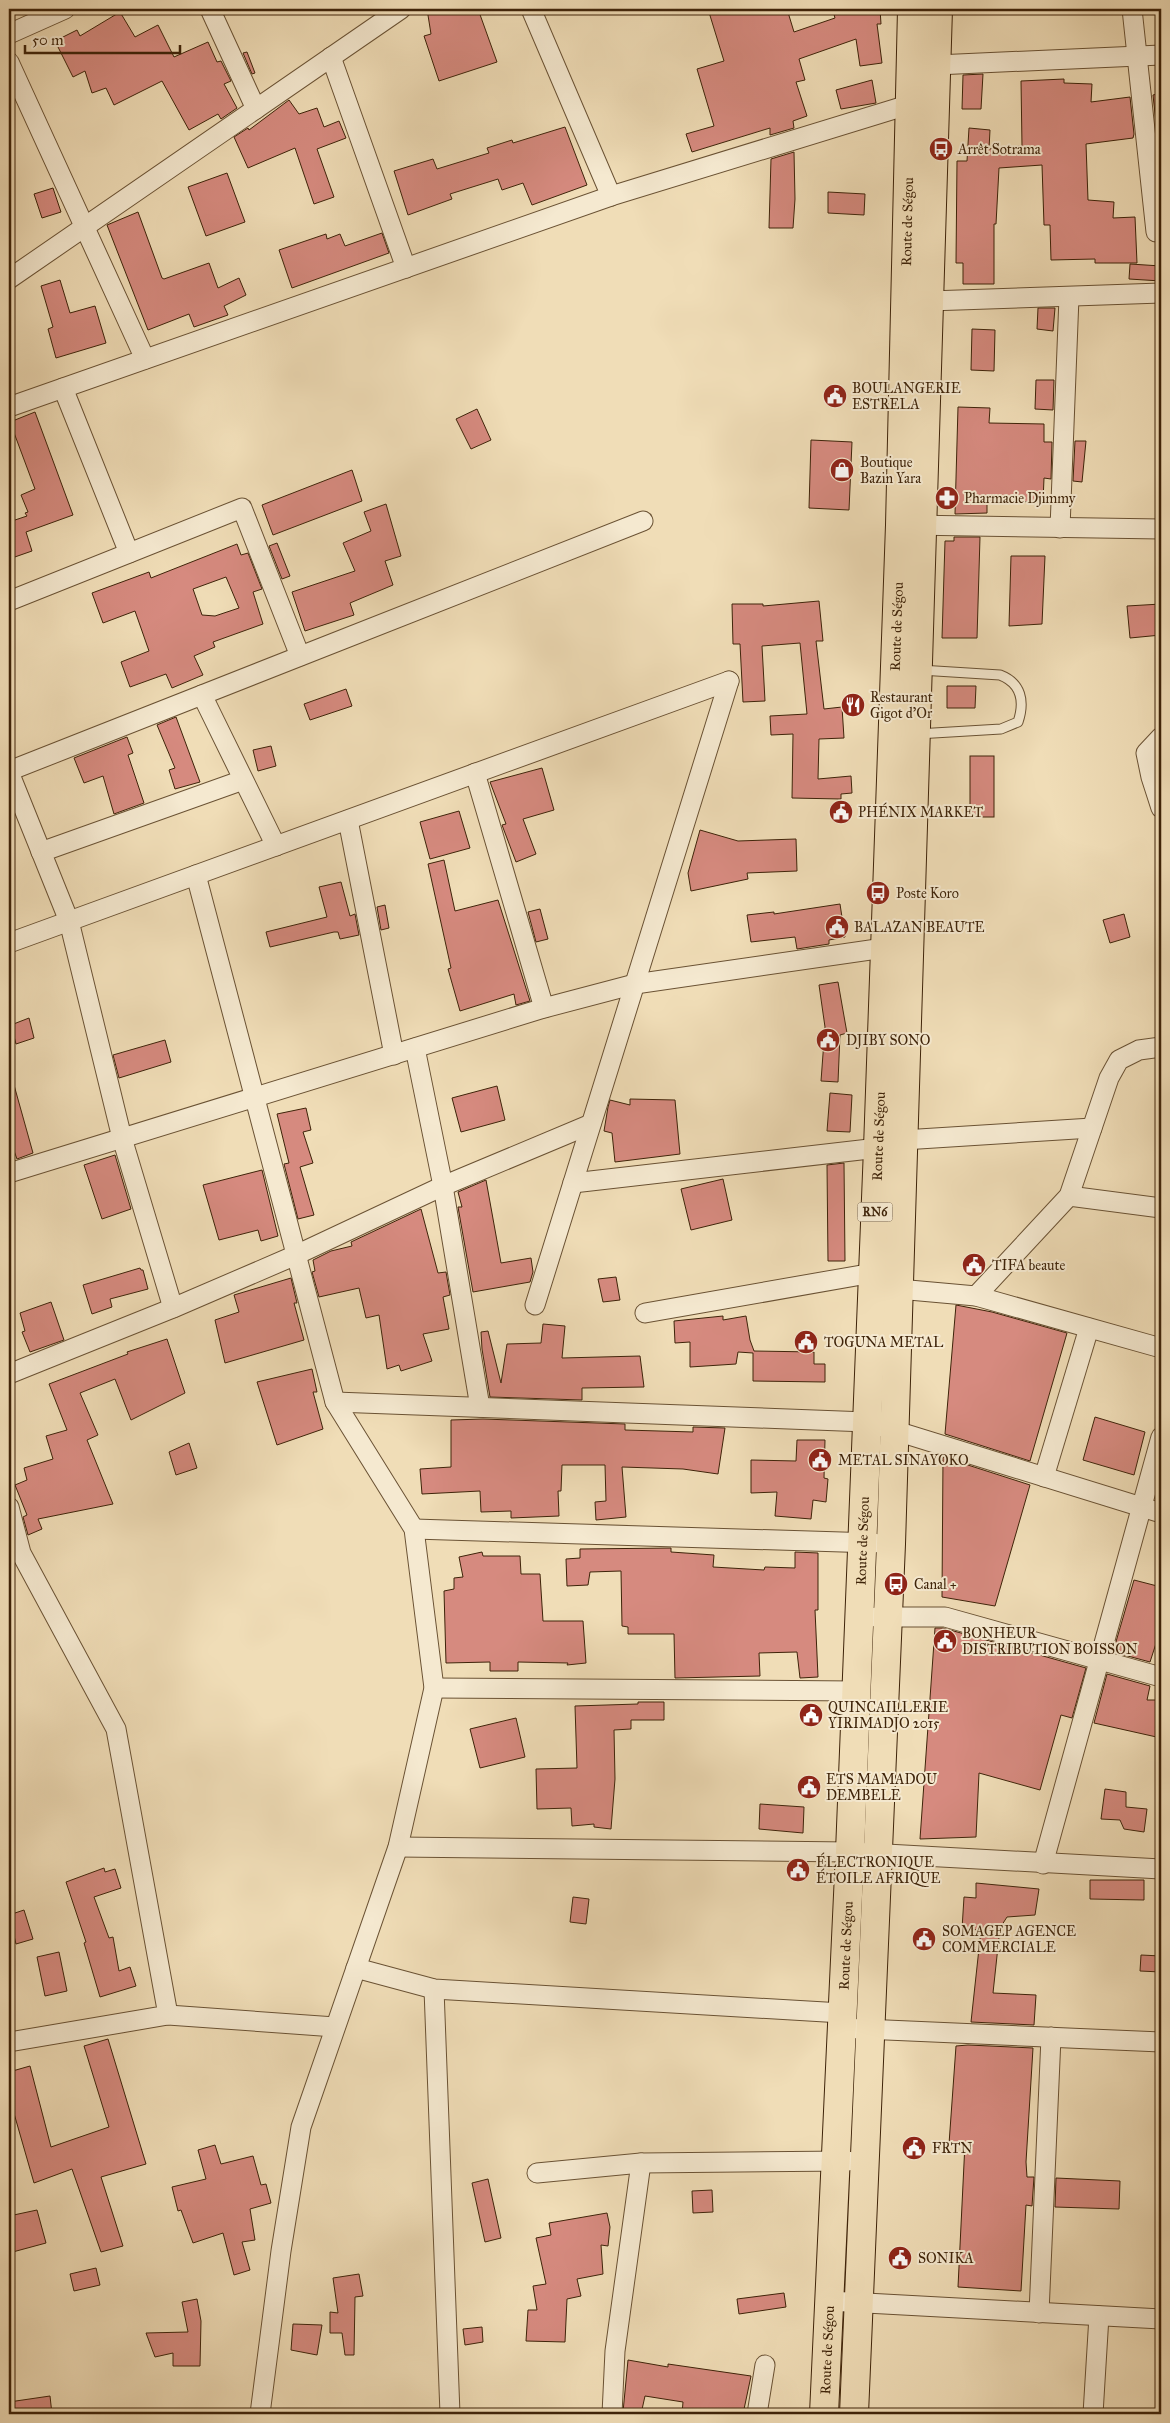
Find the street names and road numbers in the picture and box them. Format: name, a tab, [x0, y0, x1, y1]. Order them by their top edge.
street label: Route de Ségou	[898, 176, 917, 266]
street label: Route de Ségou	[887, 581, 907, 671]
street label: Route de Ségou	[869, 1091, 889, 1181]
road number: RN6	[858, 1202, 892, 1222]
street label: Route de Ségou	[853, 1495, 873, 1586]
street label: Route de Ségou	[836, 1900, 857, 1990]
street label: Route de Ségou	[817, 2305, 838, 2395]

